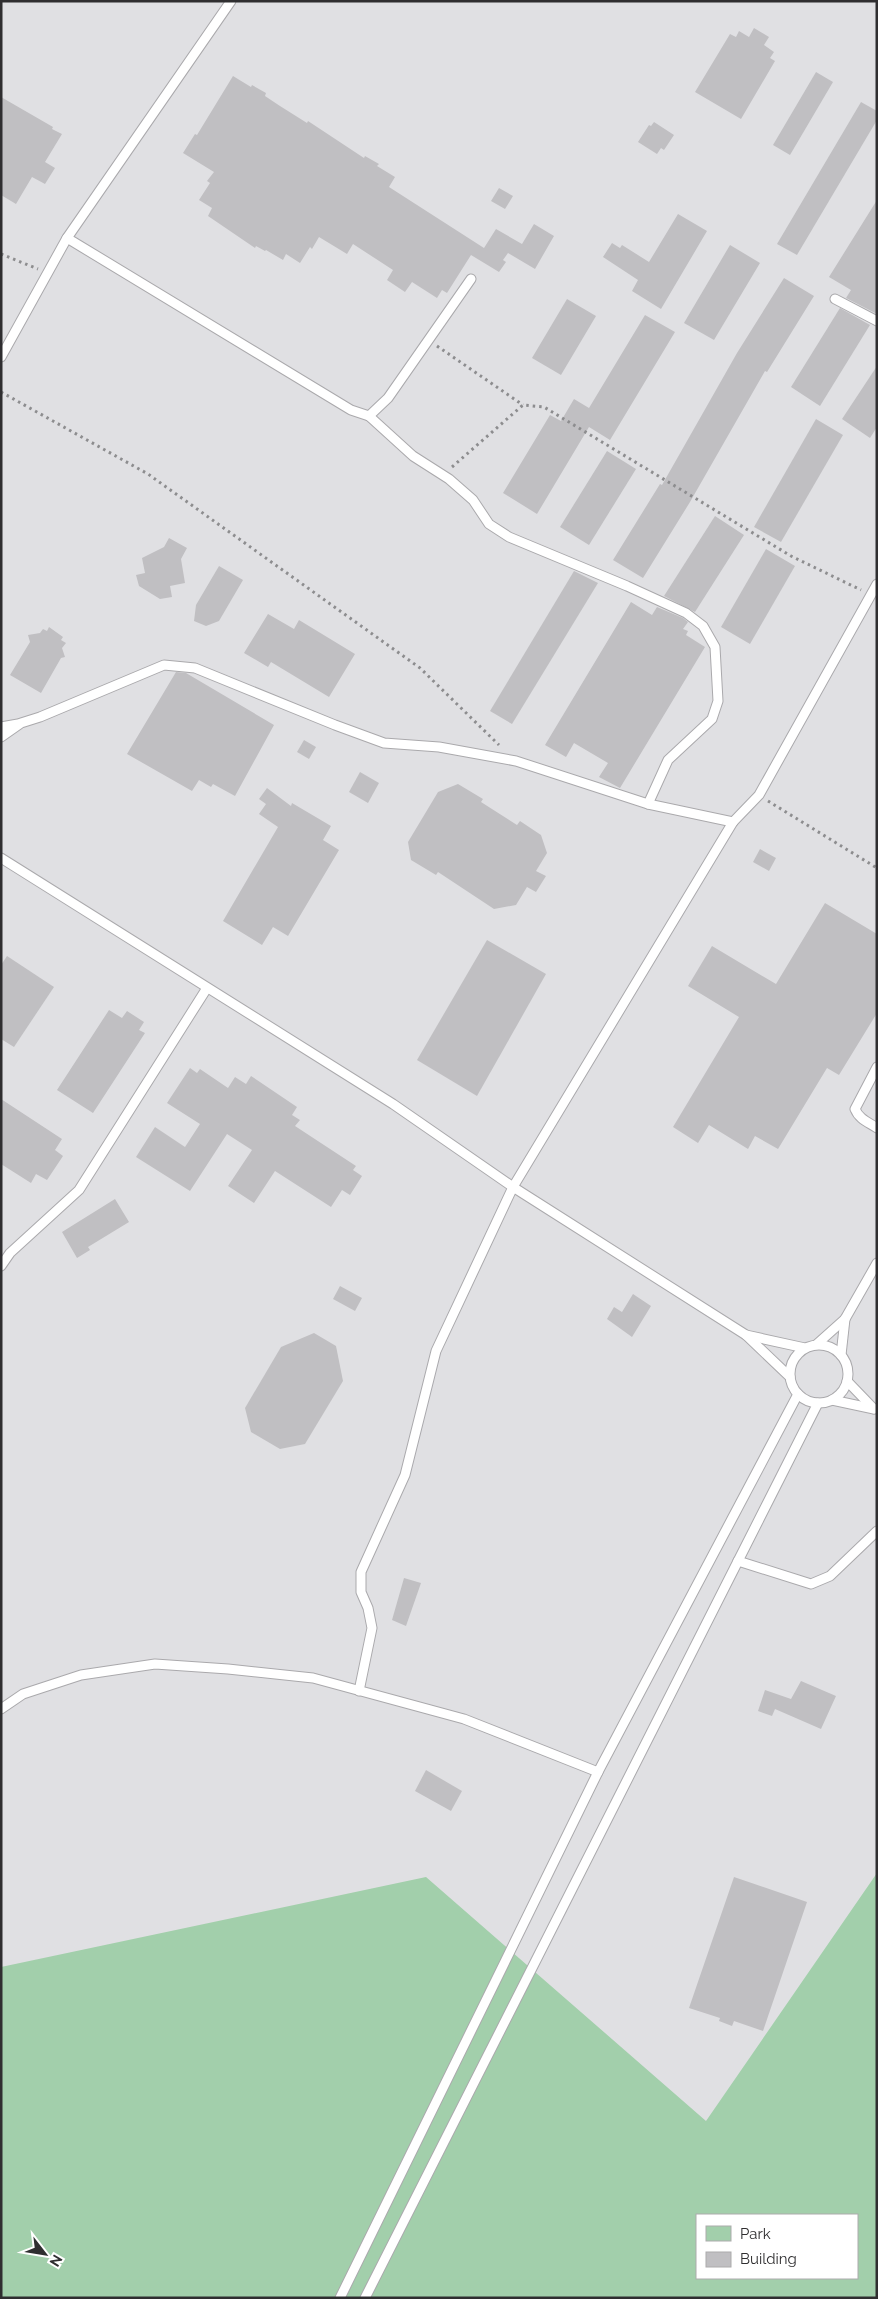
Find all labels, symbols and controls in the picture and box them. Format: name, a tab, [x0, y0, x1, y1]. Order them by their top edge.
legend	[696, 2214, 858, 2279]
text: Park	[740, 2225, 771, 2243]
north arrow	[20, 2229, 70, 2279]
text: Building	[740, 2250, 797, 2268]
text: N	[47, 2252, 66, 2269]

